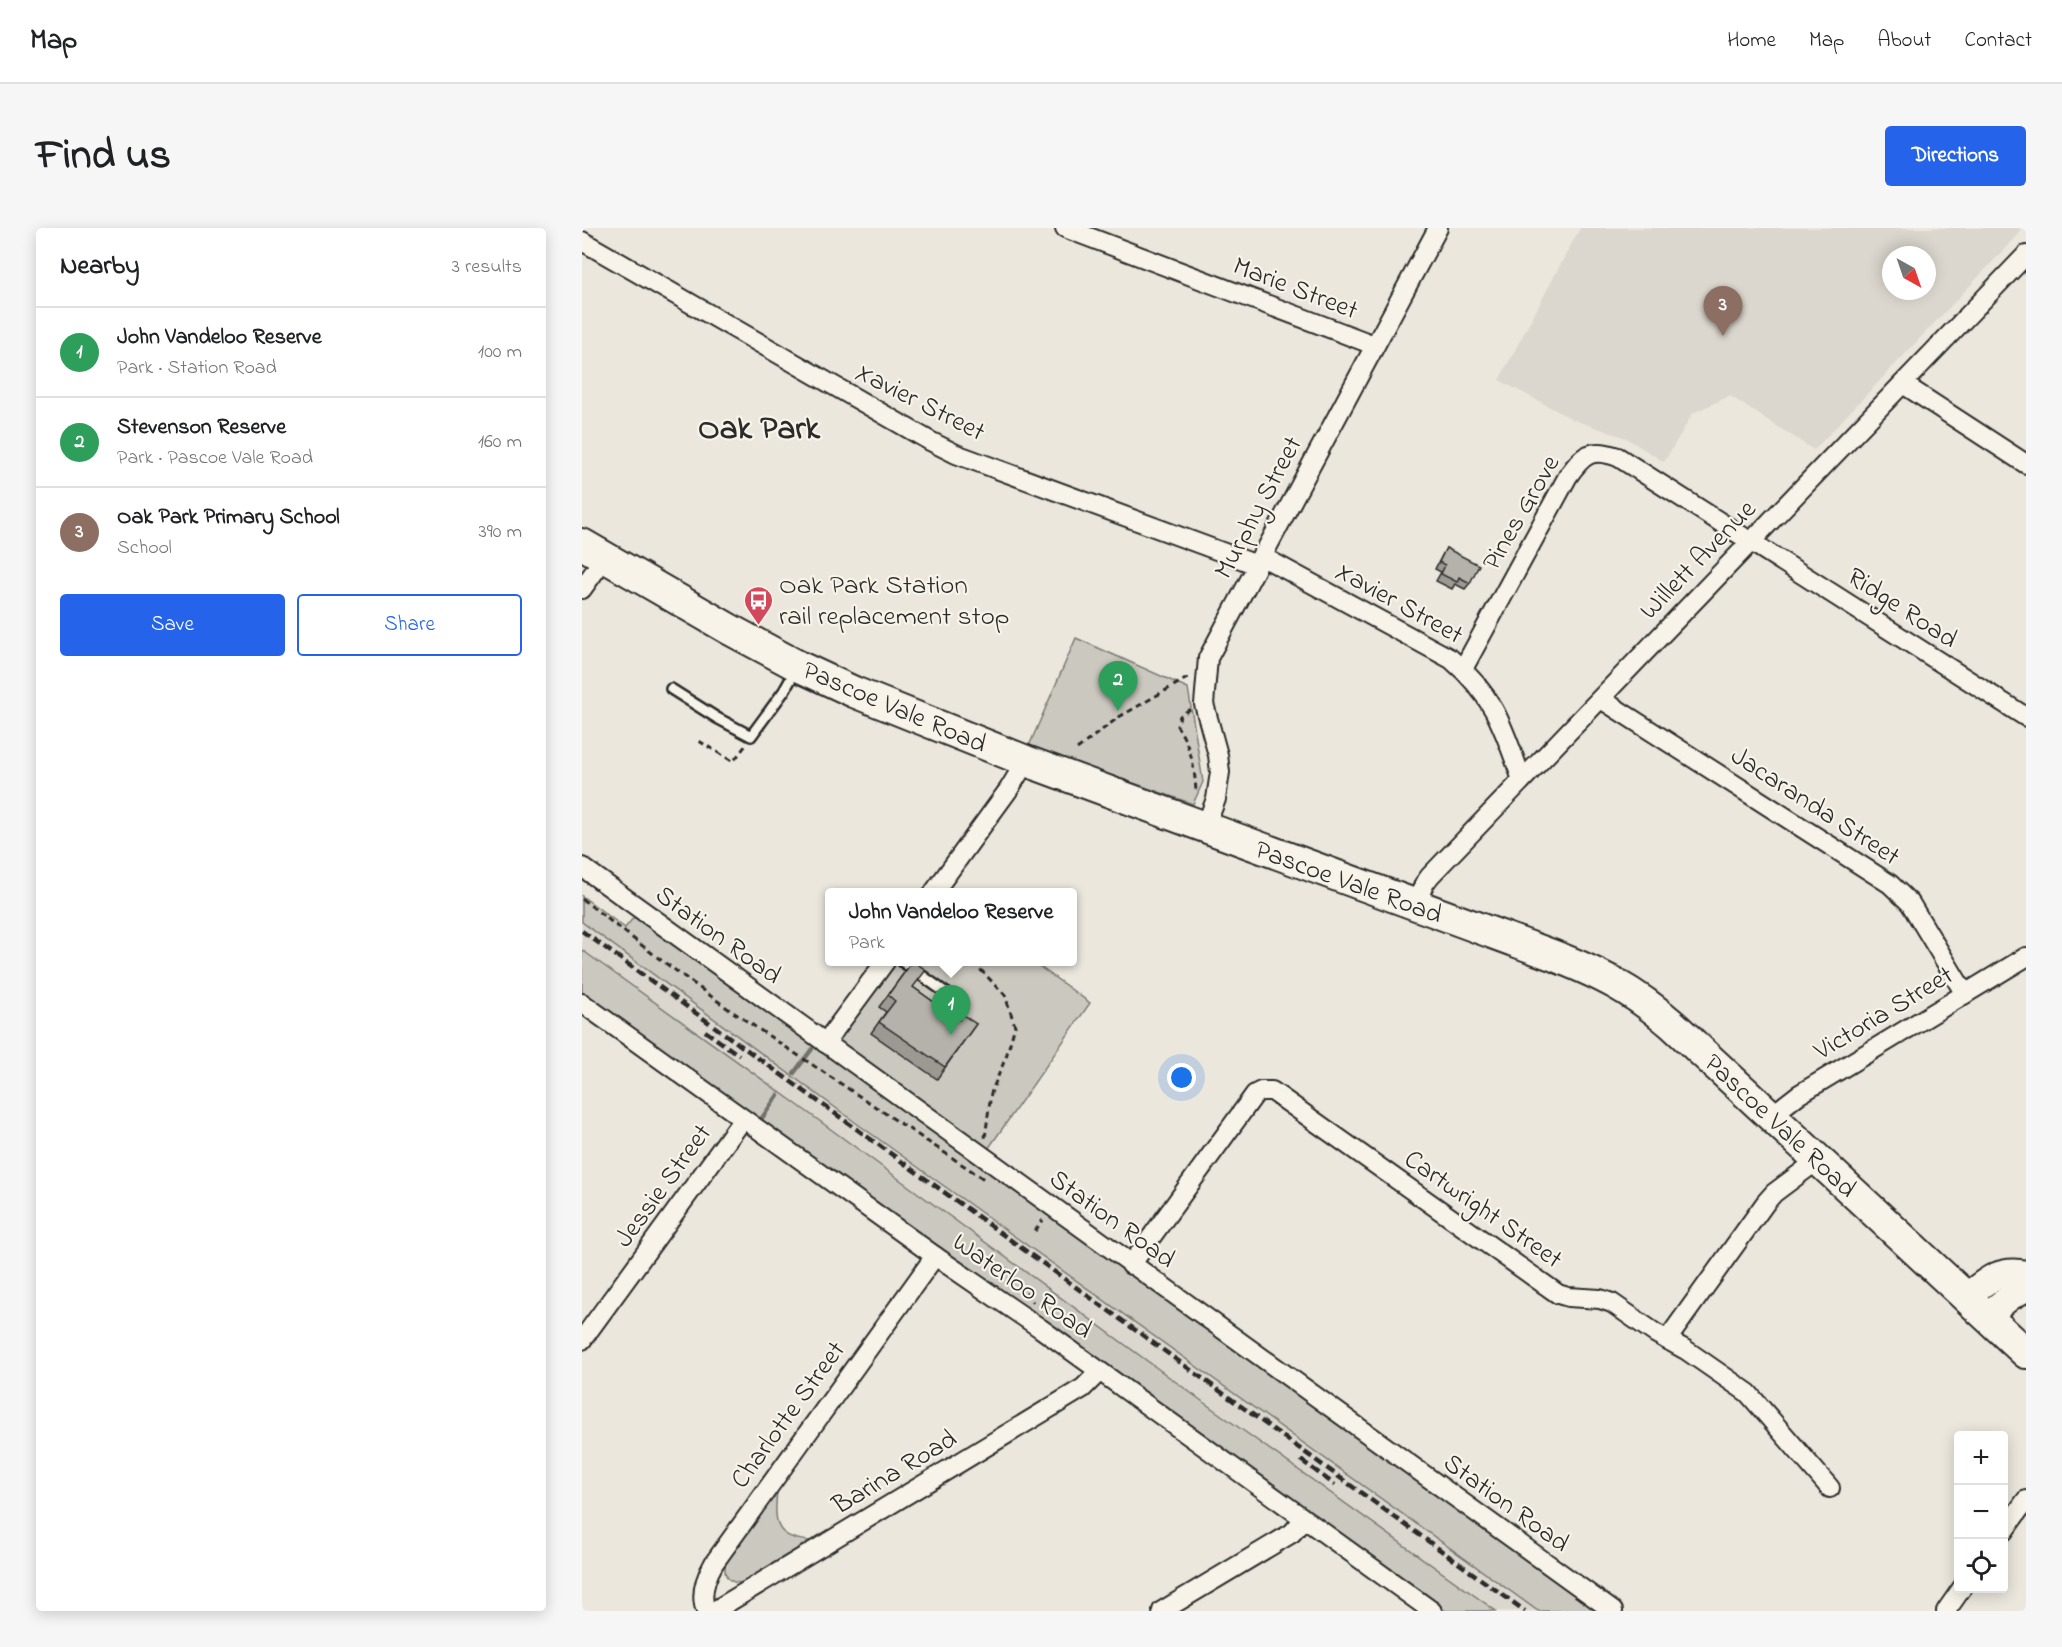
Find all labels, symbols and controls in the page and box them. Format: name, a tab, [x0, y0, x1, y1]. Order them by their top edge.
text: Map	[30, 21, 77, 62]
text: Home	[1727, 26, 1776, 56]
text: Map	[1809, 26, 1844, 56]
text: About	[1877, 26, 1931, 56]
text: Contact	[1964, 26, 2032, 56]
text: Find us	[36, 126, 171, 187]
button: Directions	[1885, 126, 2026, 186]
north arrow	[1882, 246, 1936, 300]
text: Nearby	[60, 248, 139, 286]
street label: Marie Street	[1227, 248, 1363, 331]
text: 3 results	[452, 253, 522, 282]
pin: 3	[1704, 286, 1742, 336]
text: John Vandeloo Reserve	[117, 322, 322, 354]
text: 1	[76, 338, 83, 367]
text: 100 m	[478, 338, 522, 367]
text: Park · Station Road	[117, 354, 277, 383]
street label: Xavier Street	[848, 354, 991, 453]
district label: Oak Park	[698, 406, 820, 454]
text: Stevenson Reserve	[117, 412, 286, 444]
text: 2	[75, 428, 84, 457]
text: 160 m	[478, 428, 522, 457]
street label: Murphy Street	[1205, 430, 1313, 586]
text: Park · Pascoe Vale Road	[117, 444, 313, 473]
street label: Pines Grove	[1473, 448, 1571, 578]
street label: Willett Avenue	[1631, 491, 1767, 630]
text: Oak Park Primary School	[117, 502, 340, 534]
text: 3	[75, 518, 84, 547]
text: 390 m	[479, 518, 522, 547]
text: School	[117, 534, 172, 563]
street label: Xavier Street	[1328, 553, 1470, 655]
street label: Ridge Road	[1839, 559, 1965, 659]
place label: Oak Park Station rail replacement stop	[779, 567, 1009, 637]
bus stop icon: Oak Park Station rail replacement stop	[742, 584, 774, 626]
button: Save	[60, 594, 285, 656]
button: Share	[297, 594, 522, 656]
street label: Pascoe Vale Road	[796, 652, 992, 765]
pin: 2	[1098, 662, 1138, 711]
street label: Jacaranda Street	[1722, 738, 1907, 877]
street label: Pascoe Vale Road	[1249, 831, 1447, 935]
street label: Station Road	[646, 877, 789, 995]
popup	[825, 888, 1077, 966]
text: John Vandeloo Reserve	[849, 897, 1053, 929]
text: Park	[849, 929, 885, 958]
street label: Victoria Street	[1806, 957, 1961, 1072]
pin: 1	[932, 986, 970, 1035]
street label: Pascoe Vale Road	[1694, 1046, 1864, 1208]
your location	[1167, 1063, 1196, 1092]
street label: Jessie Street	[606, 1117, 722, 1256]
street label: Cartwright Street	[1395, 1141, 1570, 1279]
street label: Station Road	[1040, 1161, 1183, 1279]
street label: Waterloo Road	[944, 1224, 1100, 1350]
street label: Charlotte Street	[722, 1334, 856, 1497]
street label: Barina Road	[825, 1421, 965, 1526]
map controls	[1954, 1431, 2008, 1593]
button: +	[1954, 1431, 2008, 1485]
street label: Station Road	[1434, 1445, 1577, 1563]
button: −	[1954, 1485, 2008, 1539]
button: locate	[1954, 1539, 2008, 1593]

